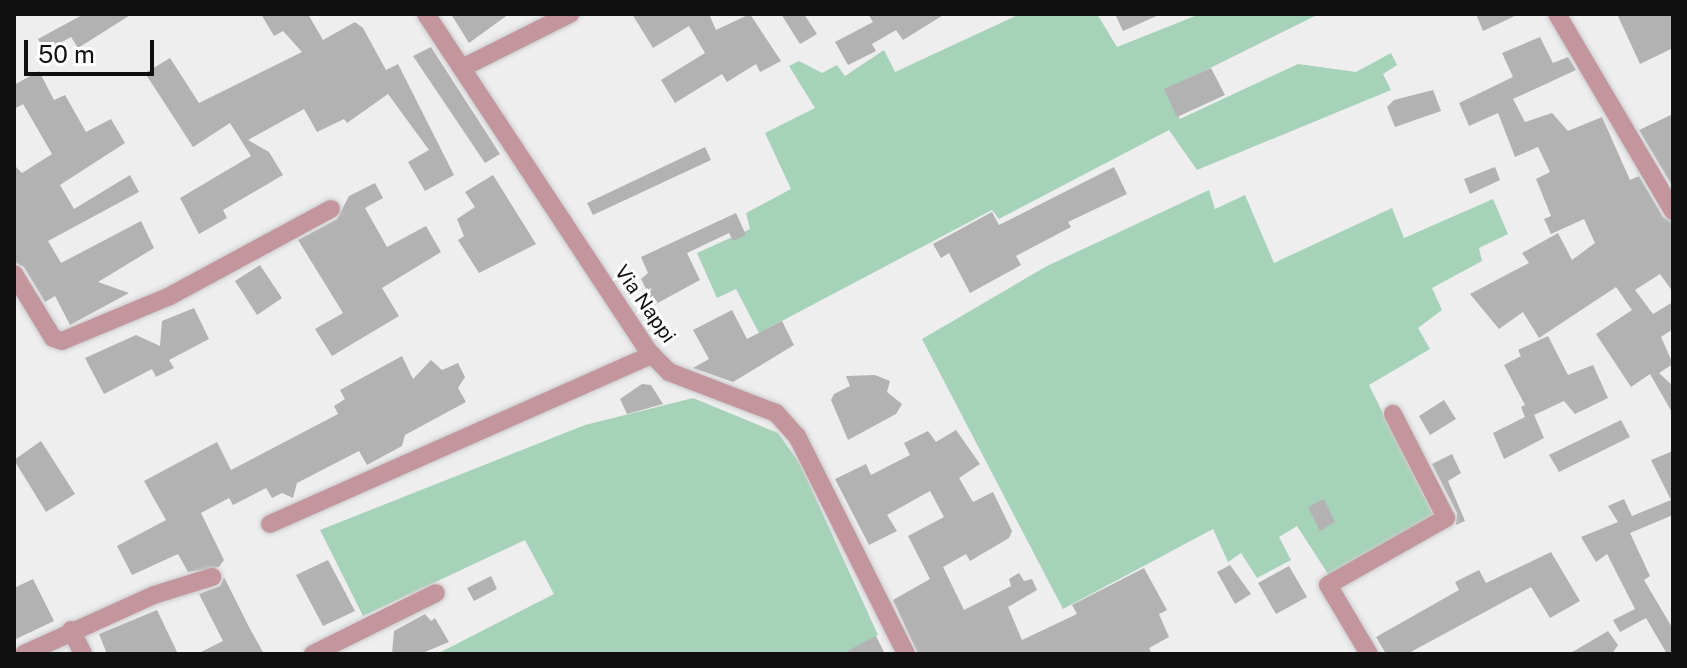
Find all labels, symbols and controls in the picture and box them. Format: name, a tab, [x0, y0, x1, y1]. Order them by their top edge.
scale bar	[28, 24, 158, 74]
text: 50 m	[38, 40, 95, 68]
street label: Via Nappi	[610, 261, 680, 347]

